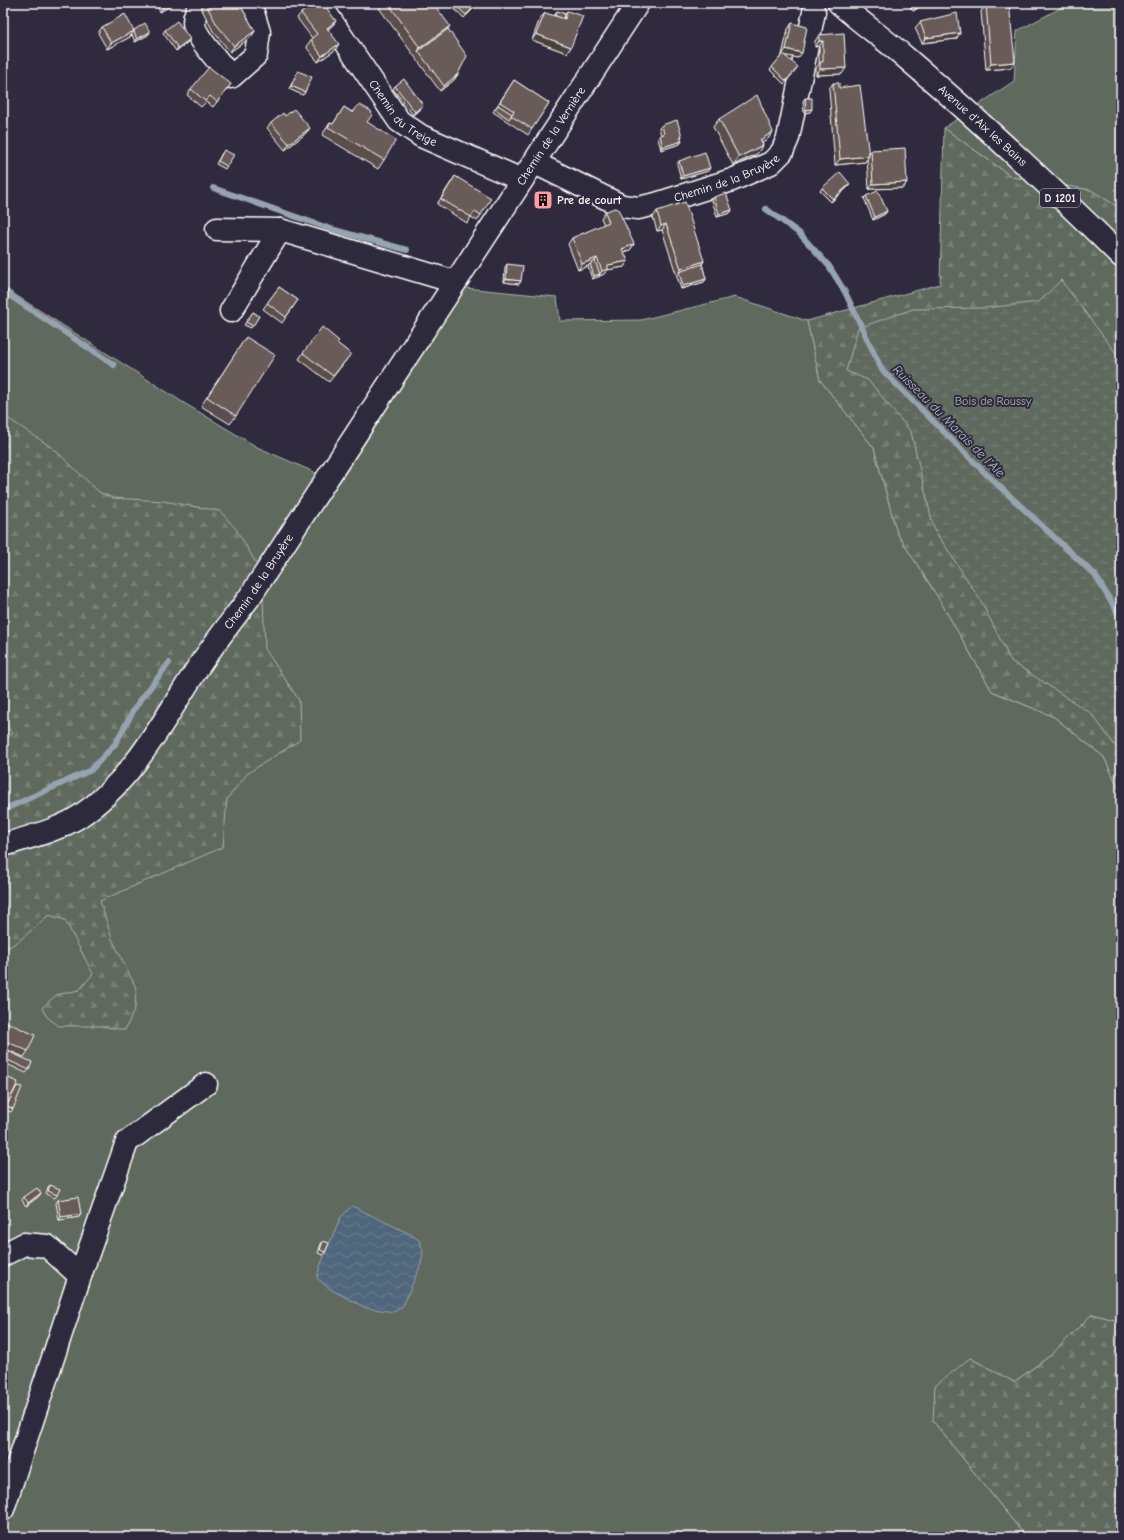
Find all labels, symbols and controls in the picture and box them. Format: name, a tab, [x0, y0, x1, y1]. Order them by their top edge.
street label: Chemin du Treige	[366, 77, 439, 149]
street label: Avenue d'Aix les Bains	[936, 82, 1030, 169]
street label: Chemin de la Vernière	[514, 84, 588, 188]
street label: Chemin de la Bruyère	[672, 151, 783, 205]
building icon: Pre de court	[532, 189, 554, 211]
road number: D 1201	[1040, 189, 1080, 207]
place label: Pre de court	[557, 193, 623, 207]
water label: Ruisseau du Marais de l'Ale	[890, 362, 1008, 480]
park label: Bois de Roussy	[955, 394, 1032, 408]
street label: Chemin de la Bruyère	[221, 531, 296, 632]

